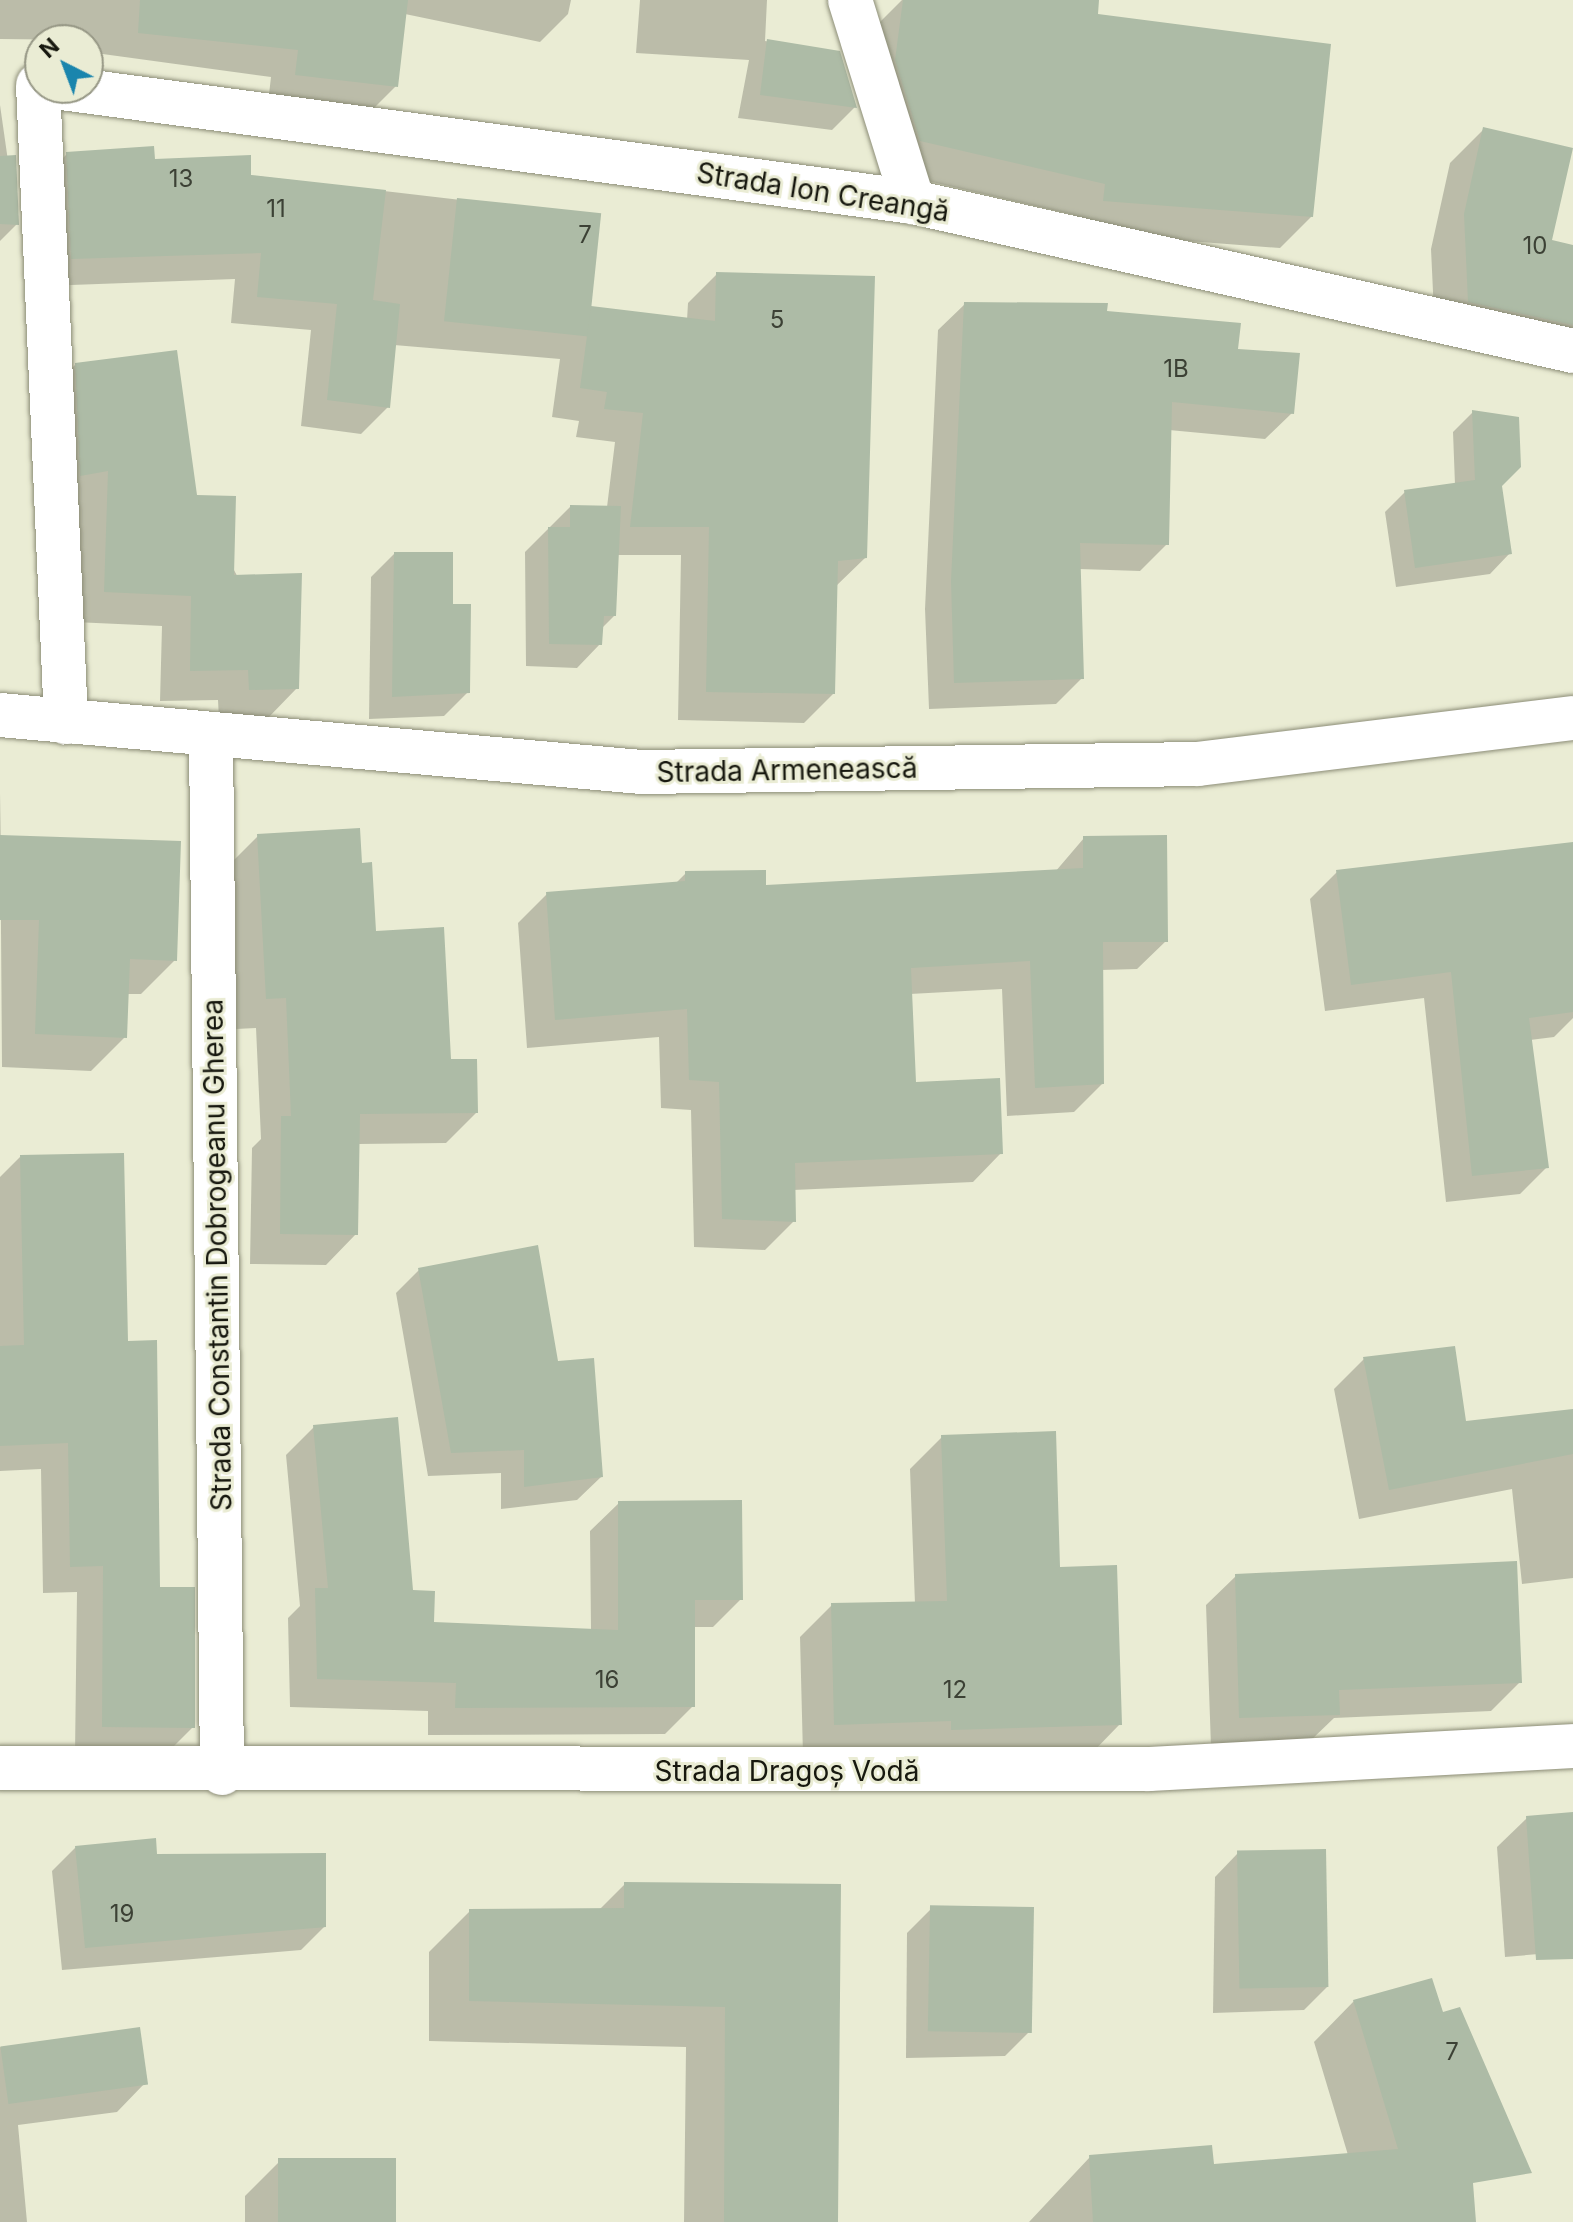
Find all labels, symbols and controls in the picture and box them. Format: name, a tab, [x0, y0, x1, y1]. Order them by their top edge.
north arrow	[24, 24, 104, 104]
text: N	[34, 32, 64, 63]
street label: Strada Ion Creangă	[694, 155, 952, 229]
house number: 13	[169, 165, 193, 193]
house number: 11	[266, 195, 286, 223]
house number: 7	[578, 221, 592, 249]
house number: 10	[1523, 232, 1547, 260]
house number: 5	[770, 306, 784, 334]
house number: 1B	[1163, 355, 1189, 383]
street label: Strada Armenească	[656, 751, 918, 789]
street label: Strada Constantin Dobrogeanu Gherea	[196, 999, 238, 1511]
house number: 16	[595, 1666, 619, 1694]
house number: 12	[943, 1676, 967, 1704]
street label: Strada Dragoș Vodă	[655, 1754, 919, 1788]
house number: 19	[110, 1900, 134, 1928]
house number: 7	[1445, 2038, 1459, 2066]

